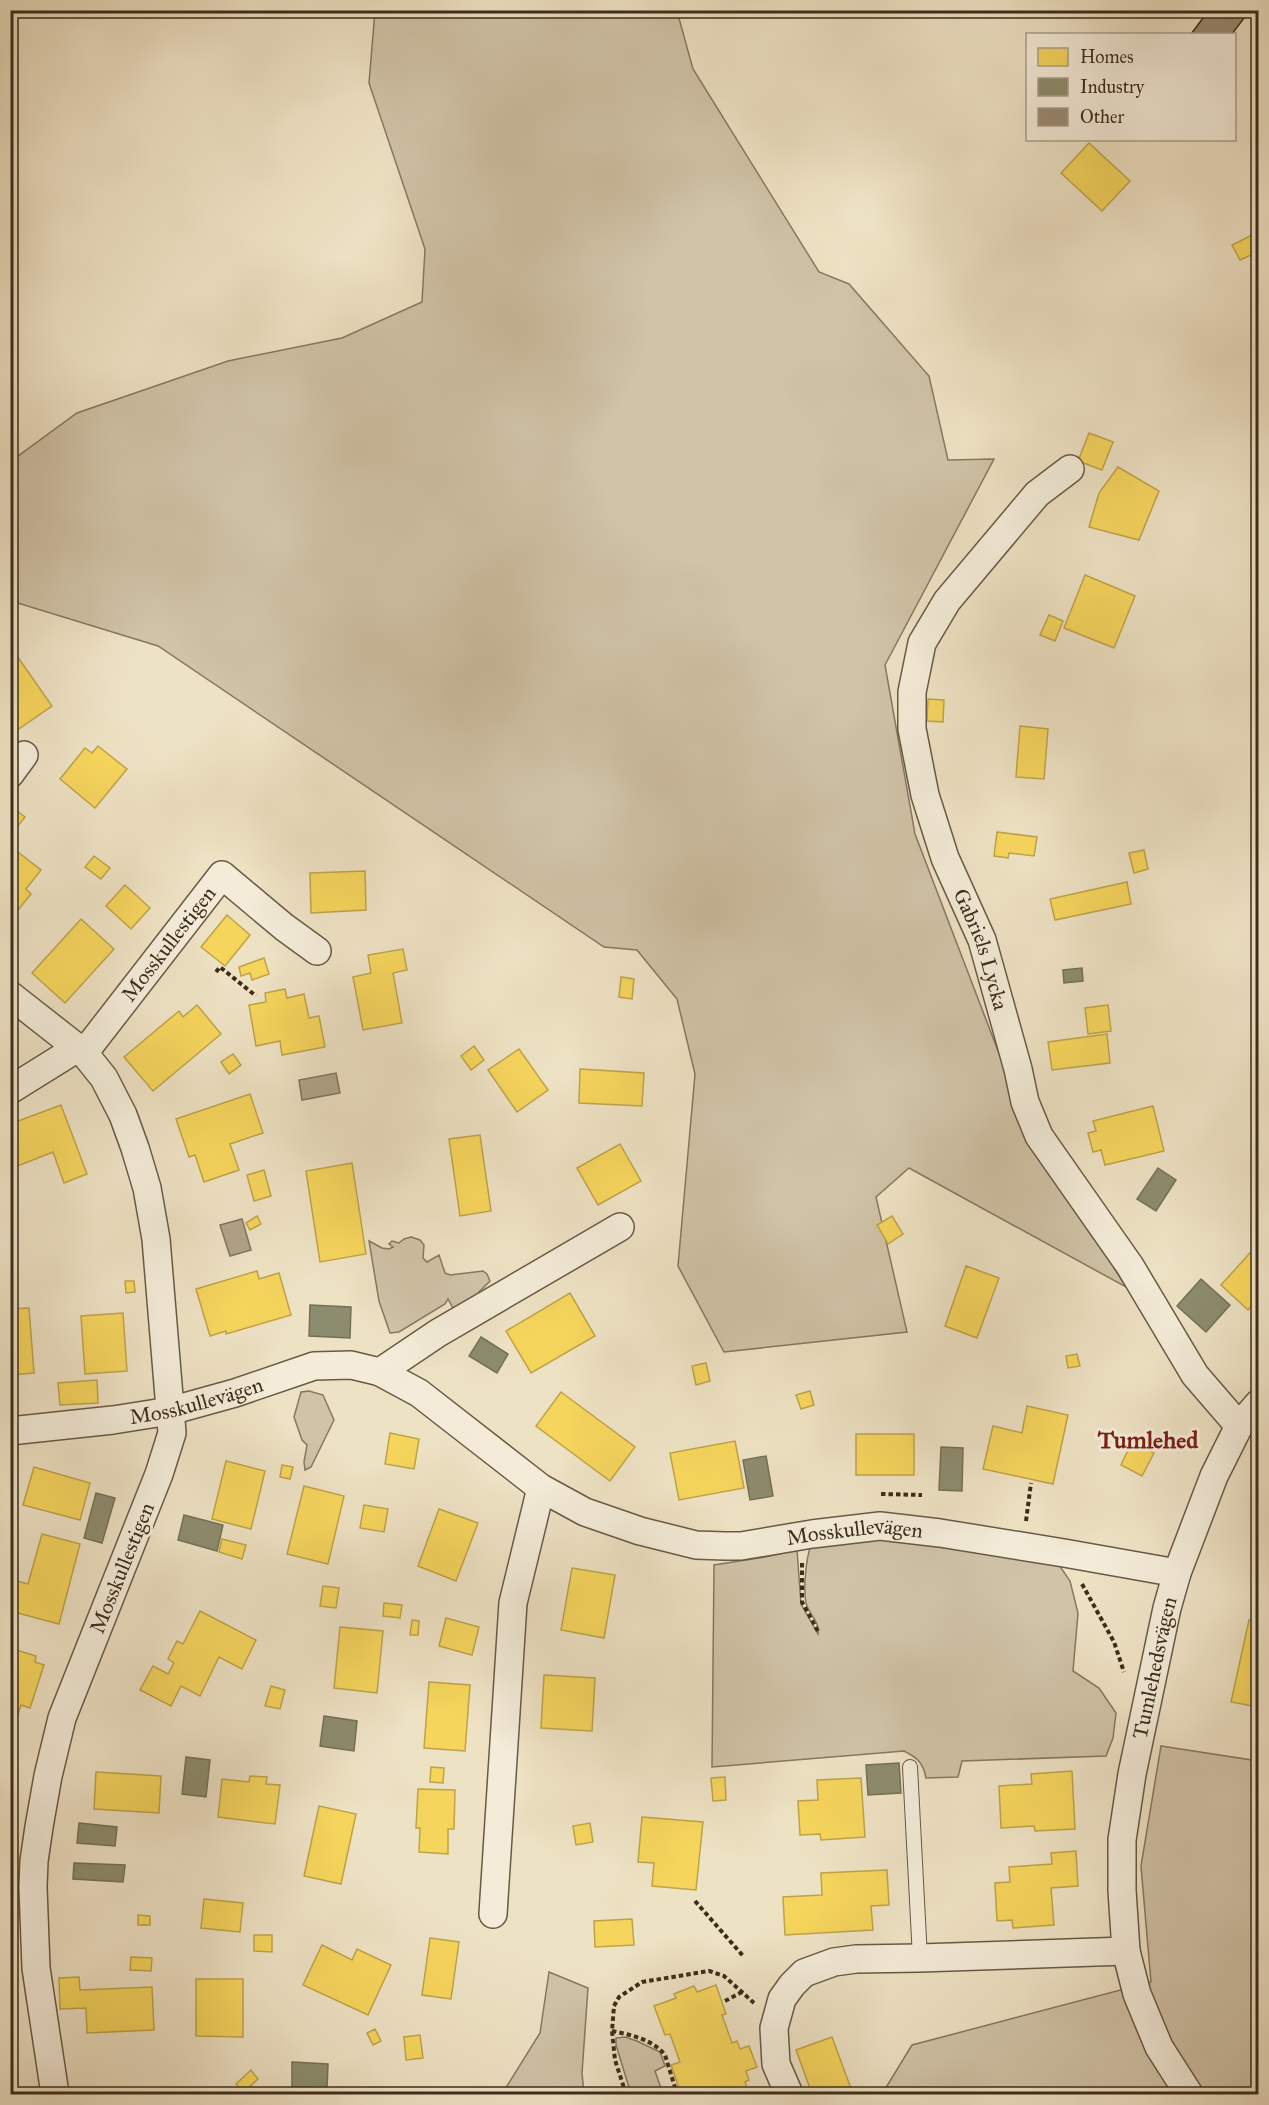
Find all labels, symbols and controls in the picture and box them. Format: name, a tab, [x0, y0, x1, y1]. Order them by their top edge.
legend	[1026, 33, 1236, 141]
text: Homes	[1080, 46, 1134, 68]
text: Industry	[1080, 76, 1145, 98]
text: Other	[1080, 106, 1125, 128]
street label: Mosskullestigen	[116, 881, 221, 1007]
street label: Gabriels Lycka	[948, 885, 1014, 1013]
street label: Mosskullevägen	[128, 1371, 267, 1430]
district label: Tumlehed	[1097, 1425, 1199, 1455]
street label: Mosskullestigen	[84, 1499, 160, 1637]
street label: Mosskullevägen	[785, 1512, 924, 1551]
street label: Tumlehedsvägen	[1127, 1594, 1183, 1741]

